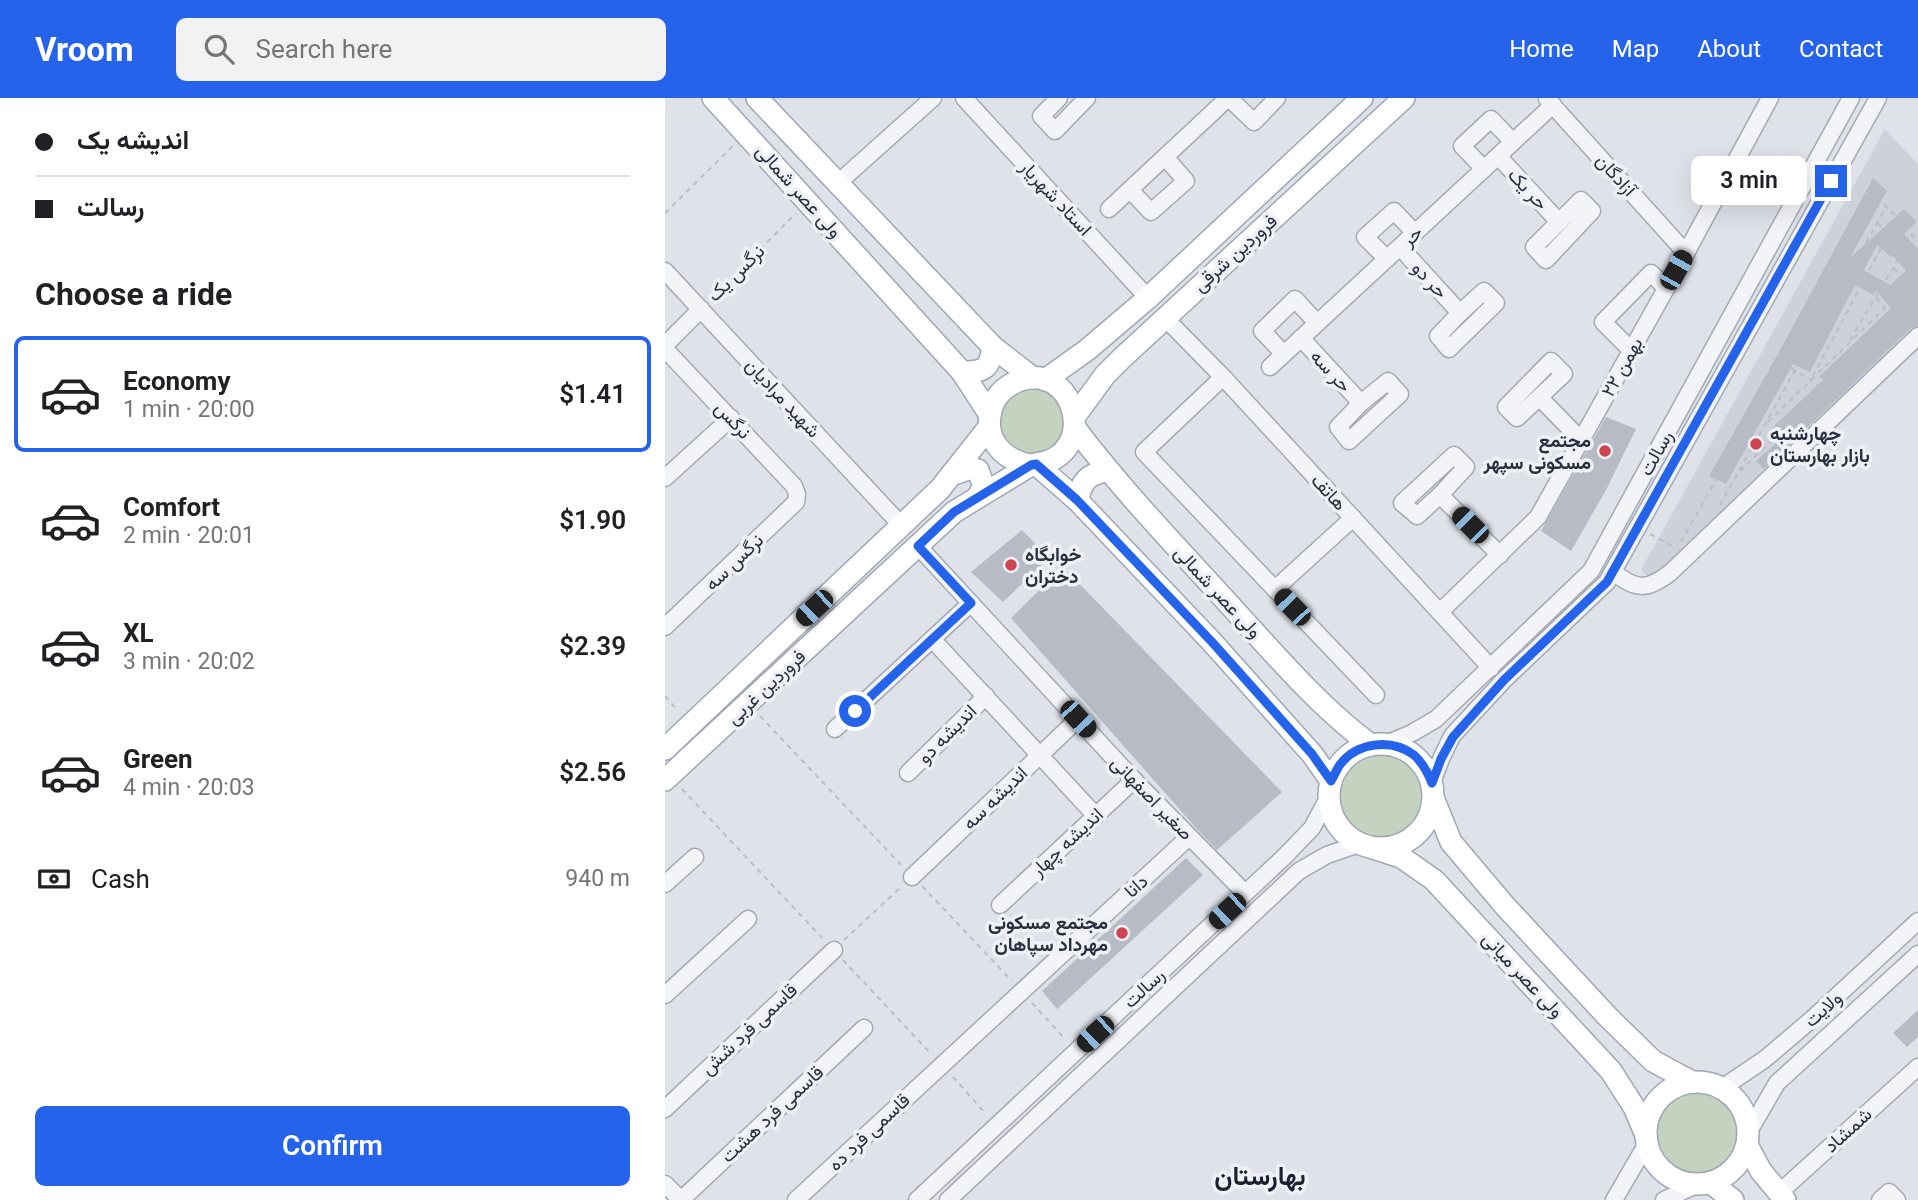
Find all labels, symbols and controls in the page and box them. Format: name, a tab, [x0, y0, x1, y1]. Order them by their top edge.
search box	[176, 18, 666, 81]
text: Vroom	[35, 30, 134, 69]
icon: search	[200, 30, 238, 68]
text: Search here	[256, 34, 392, 64]
text: Home	[1509, 35, 1574, 63]
text: Map	[1612, 35, 1659, 63]
text: About	[1697, 35, 1761, 63]
text: Contact	[1799, 35, 1883, 63]
text: اندیشه یک	[77, 125, 189, 155]
street label: ولی عصر شمالی	[751, 139, 847, 243]
street label: آزادگان	[1591, 149, 1642, 202]
street label: استاد شهریار	[1015, 155, 1097, 240]
callout: 3 min	[1691, 156, 1807, 206]
street label: حر یک	[1503, 163, 1553, 215]
route end	[1815, 165, 1847, 197]
text: 3 min	[1720, 167, 1778, 194]
text: رسالت	[77, 192, 145, 222]
street label: فروردین شرقی	[1188, 209, 1282, 297]
street label: حر	[1396, 221, 1427, 252]
street label: نرگس یک	[703, 240, 769, 306]
car	[1657, 247, 1696, 293]
street label: حر دو	[1407, 257, 1453, 303]
text: Choose a ride	[35, 275, 232, 313]
street label: ۲۲ بهمن	[1596, 333, 1648, 401]
street label: حر سه	[1306, 345, 1356, 397]
street label: شهید مرادیان	[741, 354, 825, 442]
icon: car	[39, 363, 102, 426]
text: Economy	[123, 366, 230, 396]
text: $1.41	[559, 379, 626, 409]
text: 1 min · 20:00	[123, 396, 255, 423]
street label: نرگس	[710, 396, 756, 444]
place label: چهارشنبه بازار بهارستان	[1770, 422, 1870, 468]
street label: رسالت	[1634, 426, 1678, 480]
place label: مجتمع مسکونی سپهر	[1482, 429, 1591, 476]
marker: چهارشنبه بازار بهارستان	[1748, 436, 1764, 452]
marker: مجتمع مسکونی سپهر	[1597, 443, 1613, 459]
street label: هاتف	[1306, 469, 1352, 515]
icon: car	[39, 489, 102, 552]
text: Comfort	[123, 492, 220, 522]
car	[1448, 503, 1493, 547]
text: $1.90	[559, 505, 626, 535]
text: 2 min · 20:01	[123, 522, 255, 549]
street label: نرگس سه	[700, 529, 768, 595]
street label: ولی عصر شمالی	[1169, 541, 1267, 643]
place label: خوابگاه دختران	[1025, 543, 1081, 589]
marker: خوابگاه دختران	[1003, 557, 1019, 573]
car	[1270, 585, 1315, 629]
car	[792, 586, 837, 630]
icon: car	[39, 615, 102, 678]
text: XL	[123, 618, 154, 648]
text: $2.39	[559, 631, 626, 661]
street label: فروردین غربی	[722, 645, 810, 729]
text: 3 min · 20:02	[123, 648, 255, 675]
route start	[839, 695, 871, 727]
car	[1056, 696, 1101, 742]
street label: اندیشه دو	[913, 700, 981, 768]
icon: car	[39, 741, 102, 804]
text: Green	[123, 744, 193, 774]
street label: صغیر اصفهانی	[1106, 751, 1198, 845]
text: $2.56	[559, 757, 626, 787]
street label: اندیشه سه	[958, 761, 1032, 835]
text: 4 min · 20:03	[123, 774, 255, 801]
street label: اندیشه چهار	[1025, 803, 1109, 883]
icon: cash	[35, 860, 73, 898]
text: Cash	[91, 864, 150, 894]
text: 940 m	[565, 865, 630, 892]
street label: دانا	[1119, 869, 1153, 903]
car	[1205, 889, 1250, 933]
place label: مجتمع مسکونی مهرداد سپاهان	[988, 911, 1108, 958]
marker: مجتمع مسکونی مهرداد سپاهان	[1114, 925, 1130, 941]
street label: ولی عصر میانی	[1477, 927, 1569, 1023]
street label: رسالت	[1119, 963, 1169, 1013]
street label: قاسمی فرد شش	[696, 978, 802, 1080]
street label: ولایت	[1799, 986, 1847, 1032]
car	[1073, 1012, 1118, 1056]
street label: قاسمی فرد هشت	[716, 1061, 828, 1167]
street label: قاسمی فرد ده	[823, 1088, 915, 1176]
street label: شمشاد	[1820, 1103, 1877, 1157]
button: Confirm	[35, 1106, 630, 1186]
district label: بهارستان	[1214, 1161, 1306, 1192]

